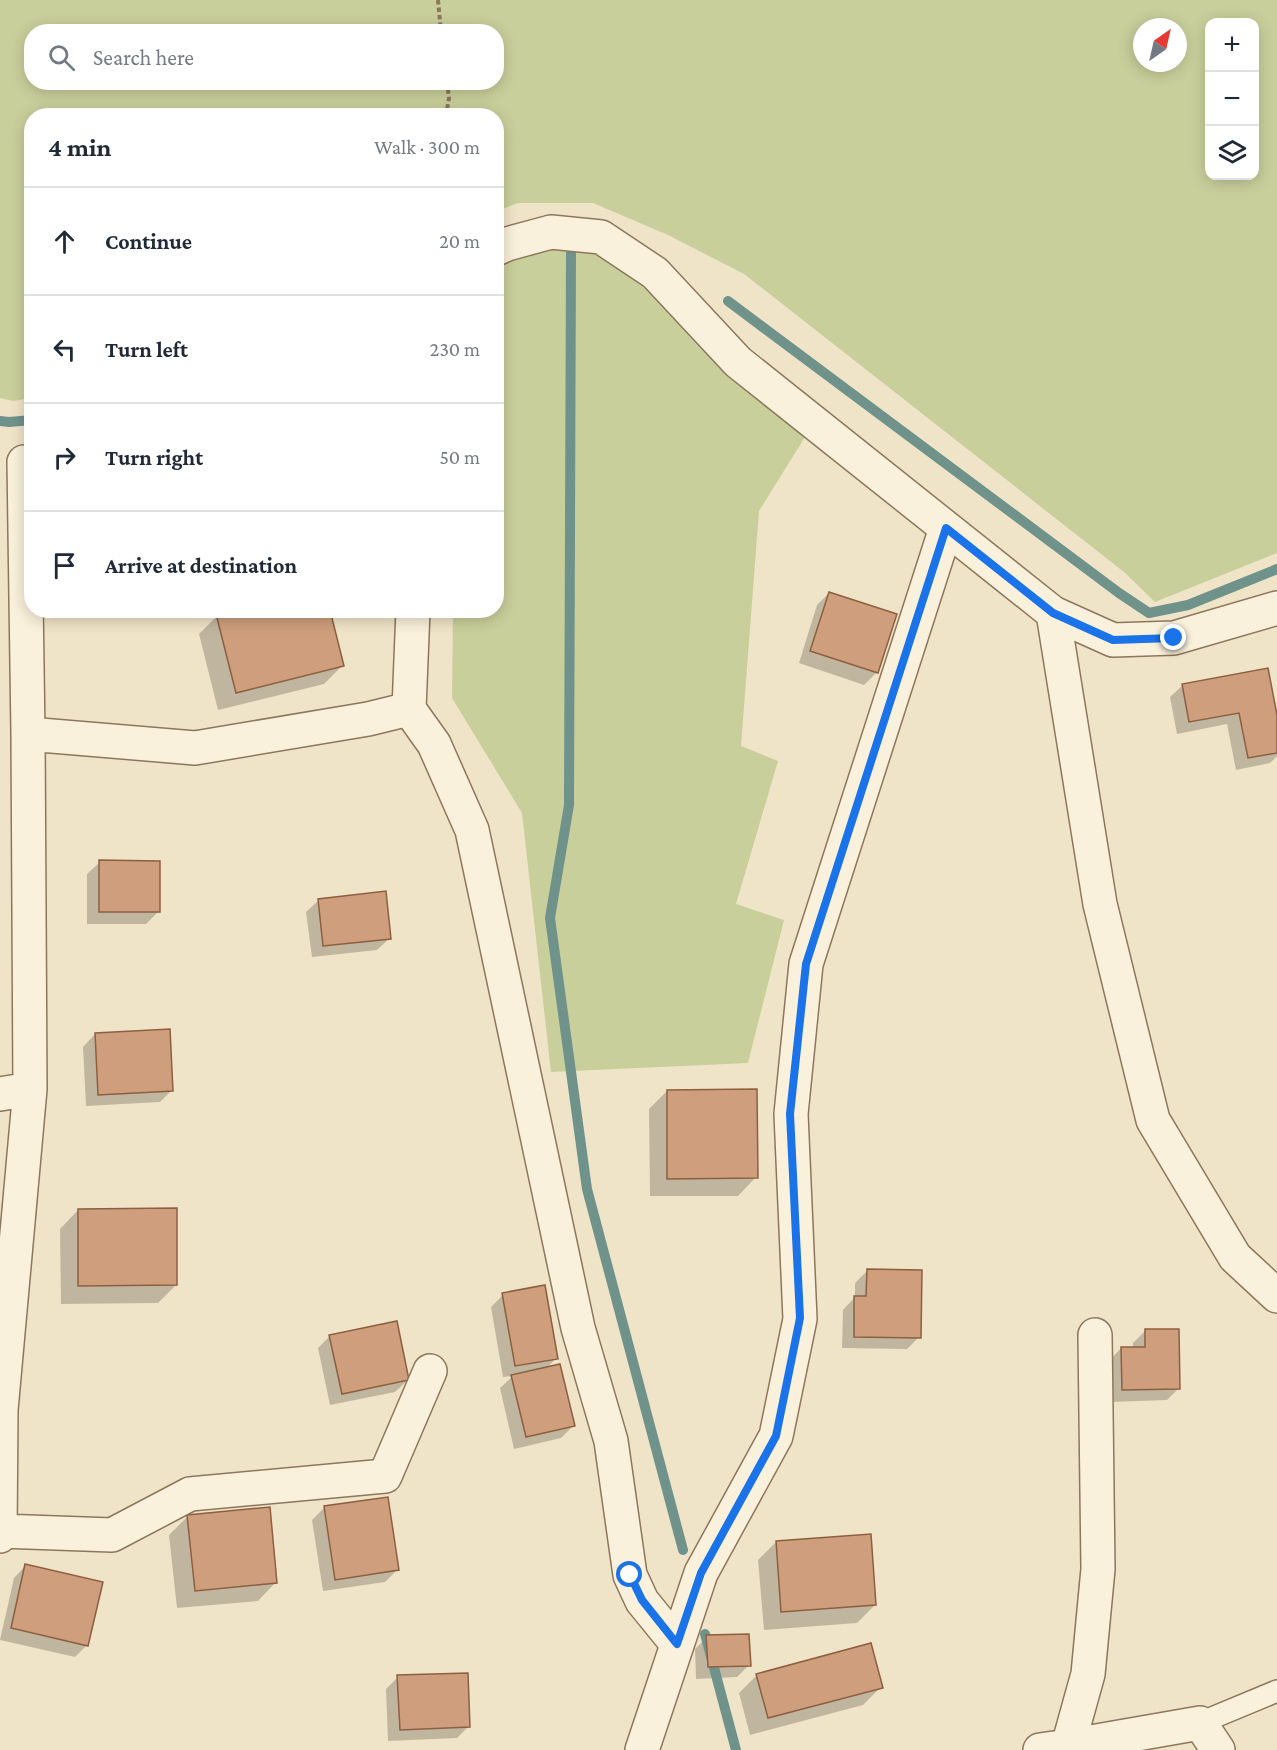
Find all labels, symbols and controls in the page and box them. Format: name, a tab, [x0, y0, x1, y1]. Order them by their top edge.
north arrow	[1133, 18, 1187, 72]
map controls	[1205, 18, 1259, 180]
button: +	[1205, 18, 1259, 72]
search box	[24, 24, 504, 90]
icon: search	[45, 41, 78, 74]
text: Search here	[93, 45, 194, 70]
button: −	[1205, 72, 1259, 126]
button: layers	[1205, 126, 1259, 180]
text: 4 min	[48, 133, 112, 162]
text: Walk · 300 m	[374, 136, 480, 158]
icon: ahead	[48, 225, 81, 258]
text: Continue	[105, 229, 192, 254]
text: 20 m	[439, 230, 480, 252]
icon: left	[48, 333, 81, 366]
text: Turn left	[105, 337, 188, 362]
text: 230 m	[430, 338, 480, 360]
icon: right	[48, 441, 81, 474]
text: Turn right	[105, 445, 203, 470]
text: 50 m	[439, 446, 480, 468]
icon: arrive	[48, 549, 81, 582]
text: Arrive at destination	[105, 553, 297, 578]
route end	[1160, 624, 1186, 650]
route start	[616, 1561, 642, 1587]

